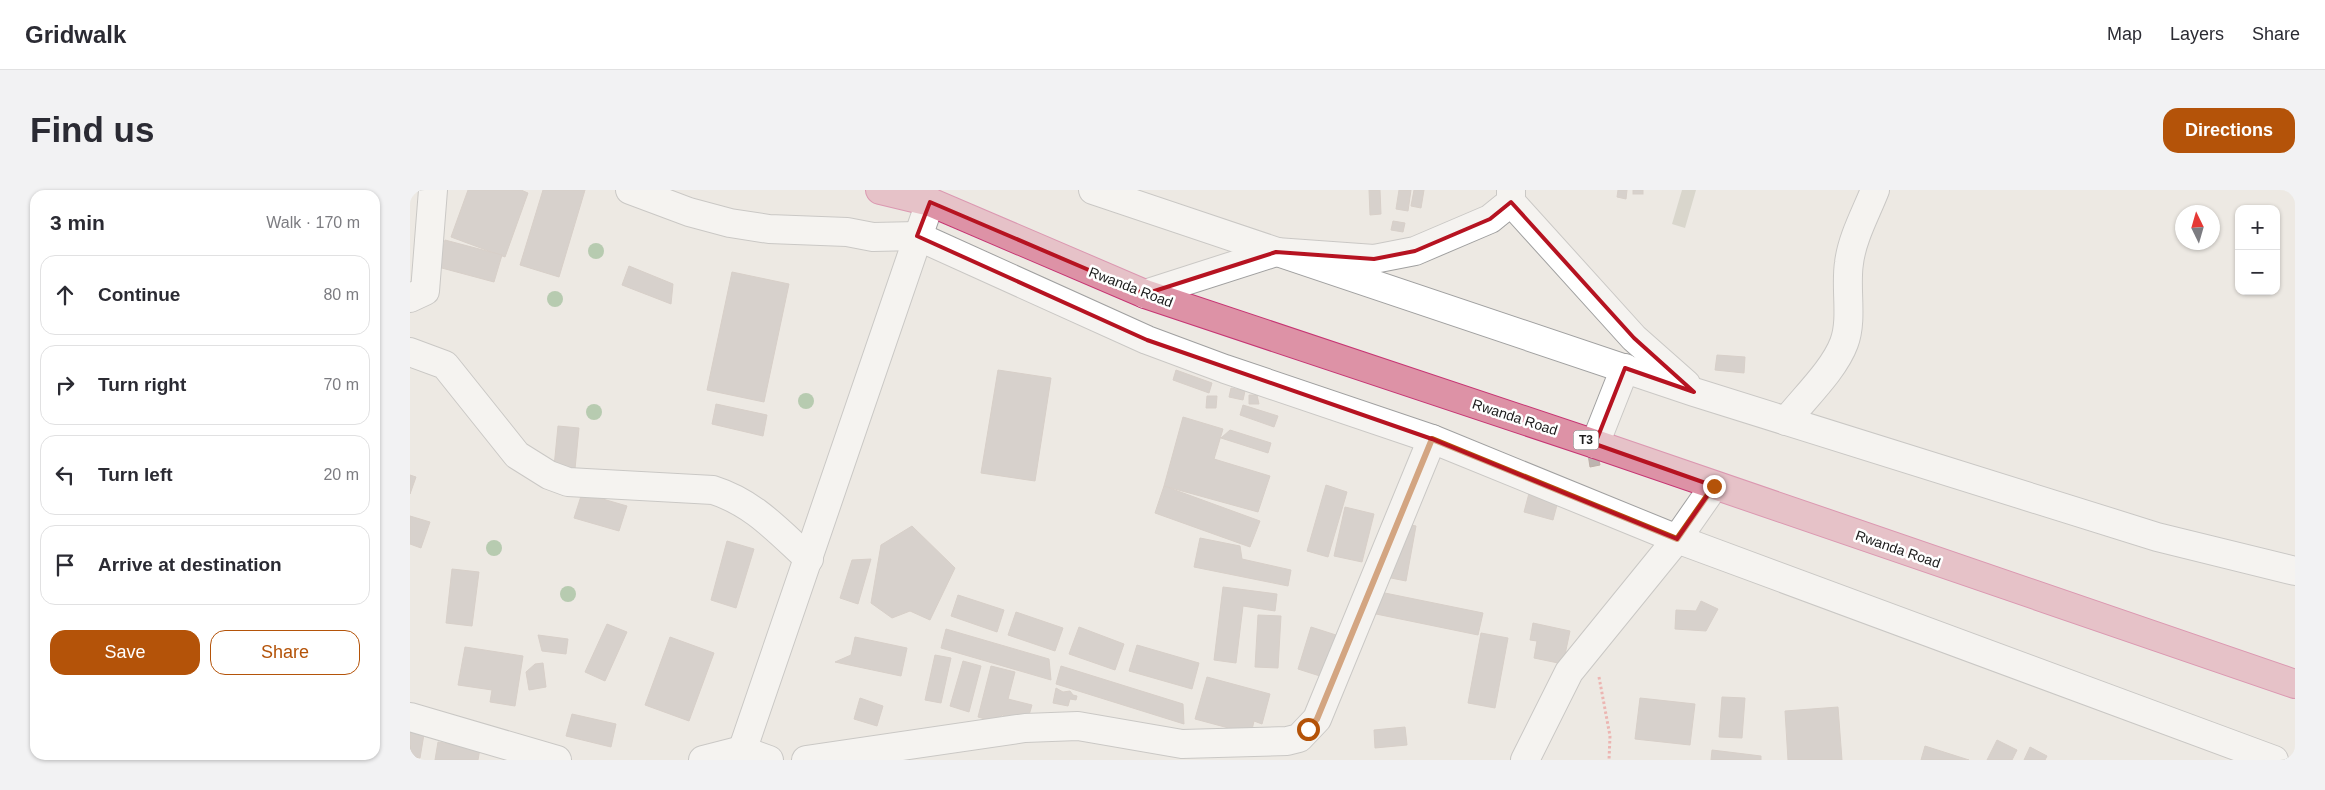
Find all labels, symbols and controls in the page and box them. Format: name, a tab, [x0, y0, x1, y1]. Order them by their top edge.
text: Gridwalk	[25, 21, 126, 48]
text: Map	[2107, 24, 2142, 44]
text: Layers	[2170, 24, 2224, 44]
text: Share	[2252, 24, 2300, 44]
button: Directions	[2163, 108, 2295, 153]
text: Find us	[30, 110, 154, 149]
north arrow	[2175, 205, 2220, 250]
map controls	[2235, 205, 2280, 295]
button: +	[2235, 205, 2280, 250]
text: 3 min	[50, 211, 105, 234]
text: Walk · 170 m	[266, 214, 360, 231]
button: −	[2235, 250, 2280, 295]
street label: Rwanda Road	[1087, 264, 1175, 310]
icon: ahead	[51, 281, 79, 309]
text: Continue	[98, 284, 180, 305]
text: 80 m	[323, 286, 359, 303]
icon: right	[51, 371, 79, 399]
text: Turn right	[98, 374, 186, 395]
text: 70 m	[323, 376, 359, 393]
street label: Rwanda Road	[1470, 396, 1560, 438]
road number: T3	[1574, 430, 1598, 450]
icon: left	[51, 461, 79, 489]
text: Turn left	[98, 464, 173, 485]
text: 20 m	[323, 466, 359, 483]
route end	[1703, 475, 1726, 498]
street label: Rwanda Road	[1853, 527, 1943, 571]
icon: arrive	[51, 551, 79, 579]
text: Arrive at destination	[98, 554, 282, 575]
button: Save	[50, 630, 200, 675]
button: Share	[210, 630, 360, 675]
route start	[1297, 718, 1320, 741]

